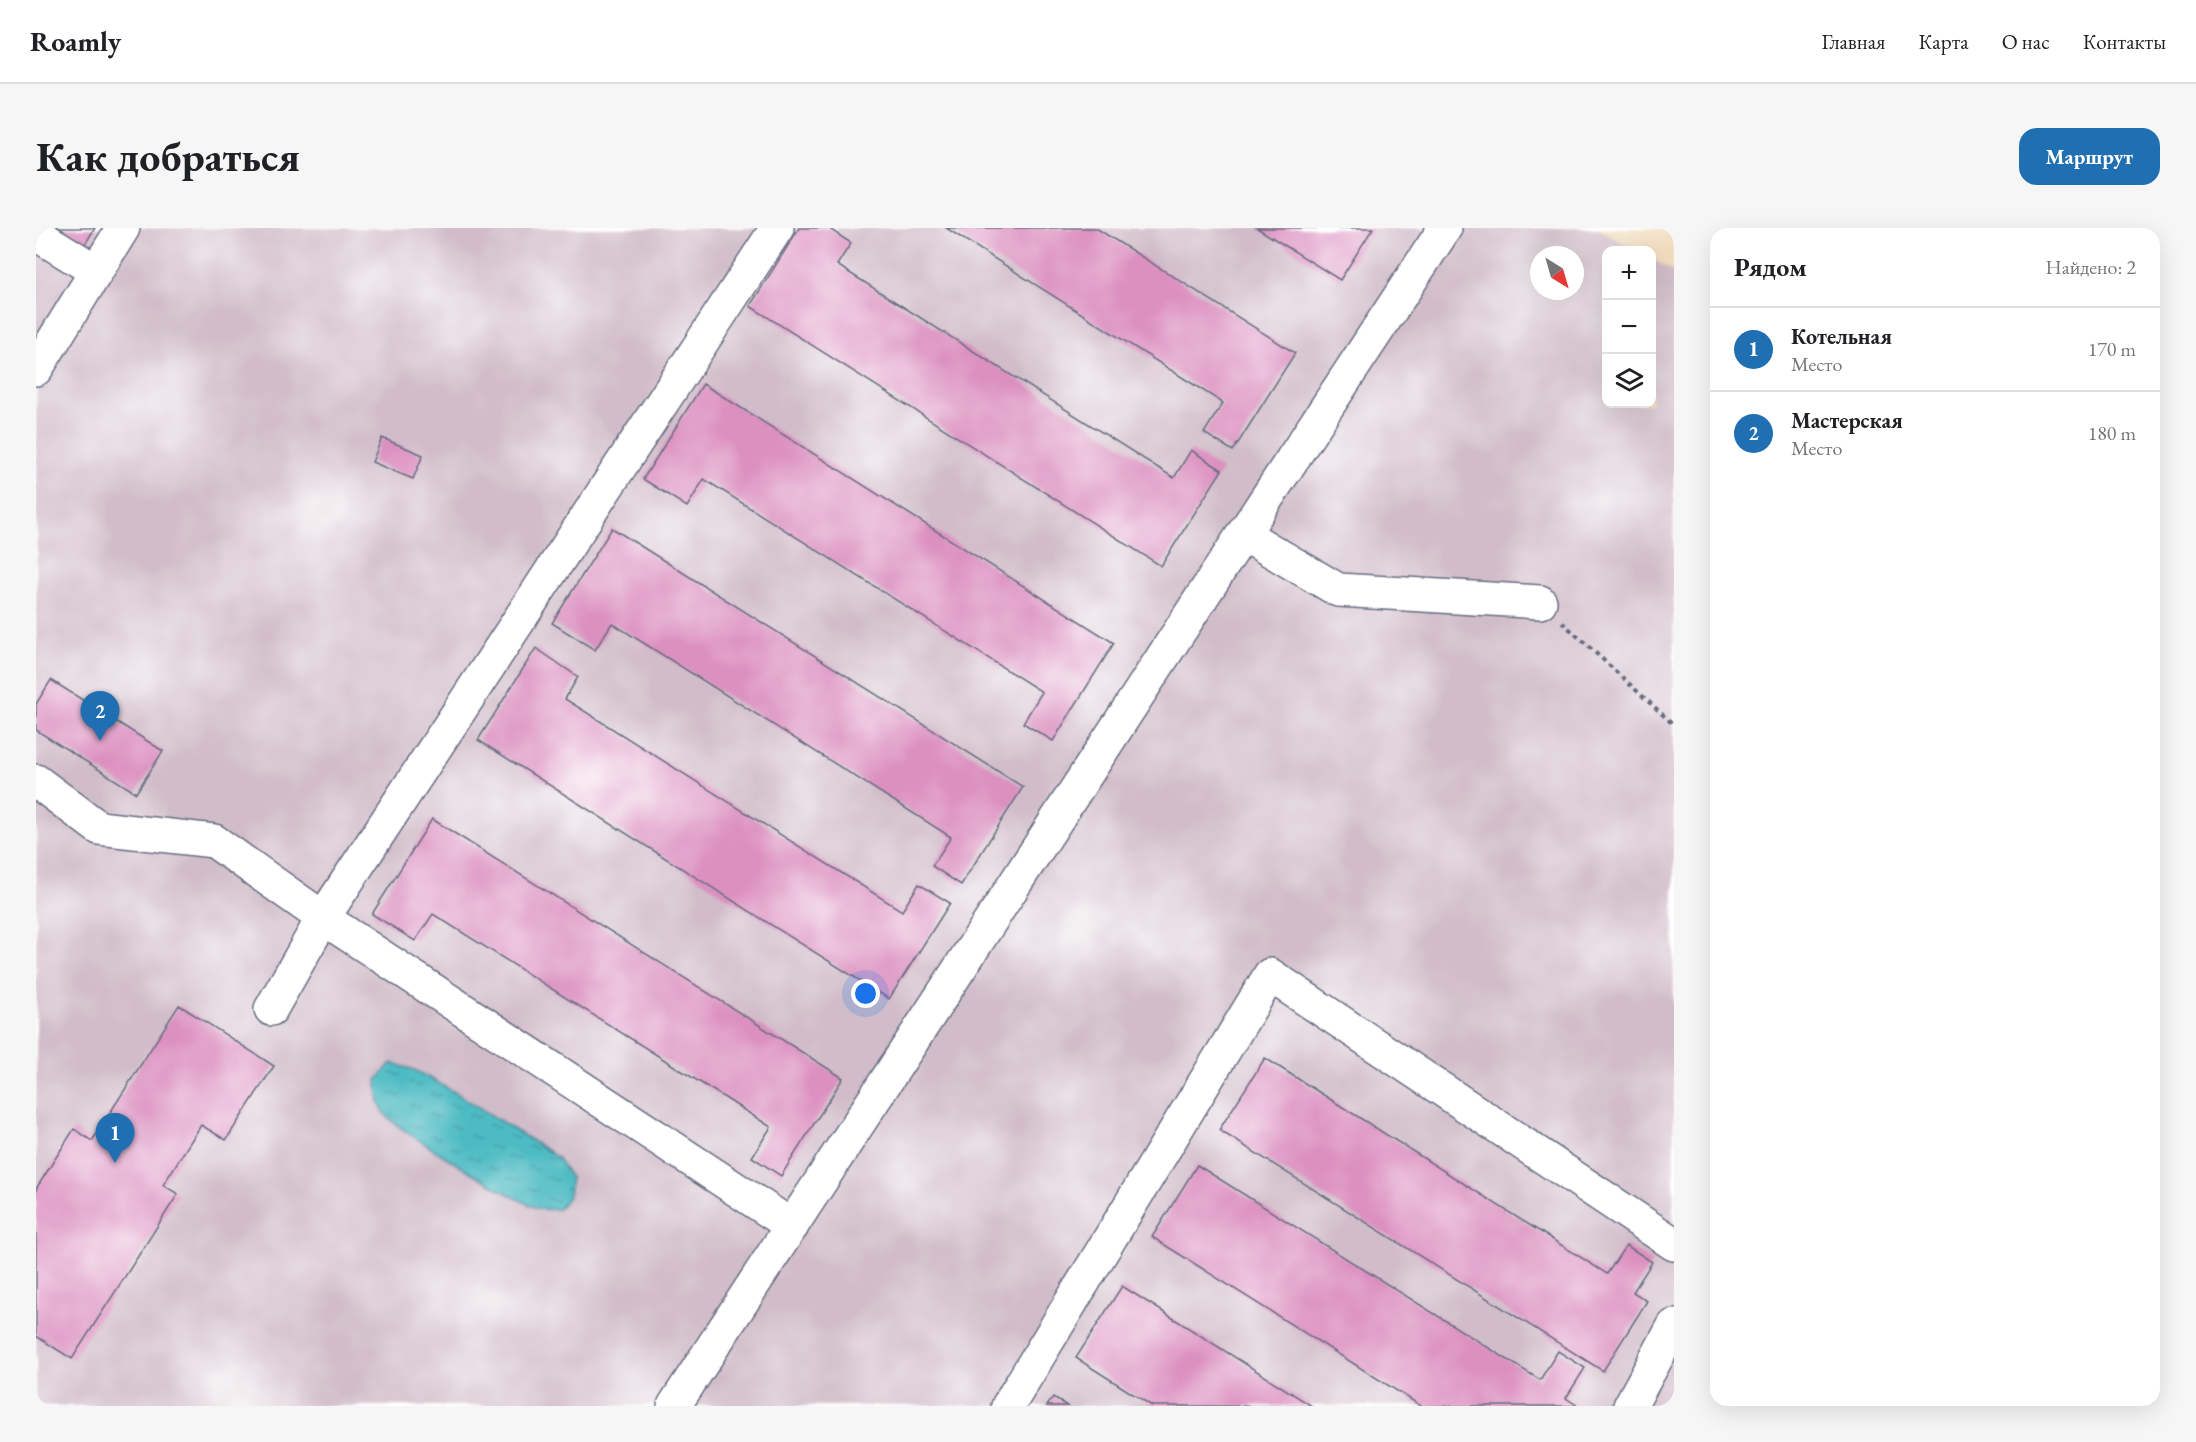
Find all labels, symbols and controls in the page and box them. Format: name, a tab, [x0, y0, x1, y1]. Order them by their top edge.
text: Roamly	[30, 23, 121, 59]
text: Главная	[1821, 28, 1885, 55]
text: Карта	[1918, 28, 1969, 55]
text: О нас	[2002, 28, 2050, 55]
text: Контакты	[2083, 28, 2166, 55]
button: Маршрут	[2019, 128, 2160, 185]
text: Как добраться	[36, 129, 300, 184]
north arrow	[1530, 246, 1584, 300]
map controls	[1602, 246, 1656, 408]
button: +	[1602, 246, 1656, 300]
text: Рядом	[1734, 250, 1807, 284]
text: Найдено: 2	[2045, 254, 2136, 280]
button: −	[1602, 300, 1656, 354]
text: Котельная	[1791, 322, 1892, 351]
text: 1	[1748, 336, 1759, 362]
text: 170 m	[2088, 336, 2136, 362]
text: Место	[1791, 351, 1842, 377]
button: layers	[1602, 354, 1656, 408]
text: Мастерская	[1791, 406, 1903, 435]
text: 2	[1748, 420, 1759, 446]
text: 180 m	[2088, 420, 2136, 446]
text: Место	[1791, 435, 1842, 461]
pin: 2	[80, 692, 120, 741]
your location	[851, 979, 880, 1008]
pin: 1	[96, 1114, 134, 1163]

